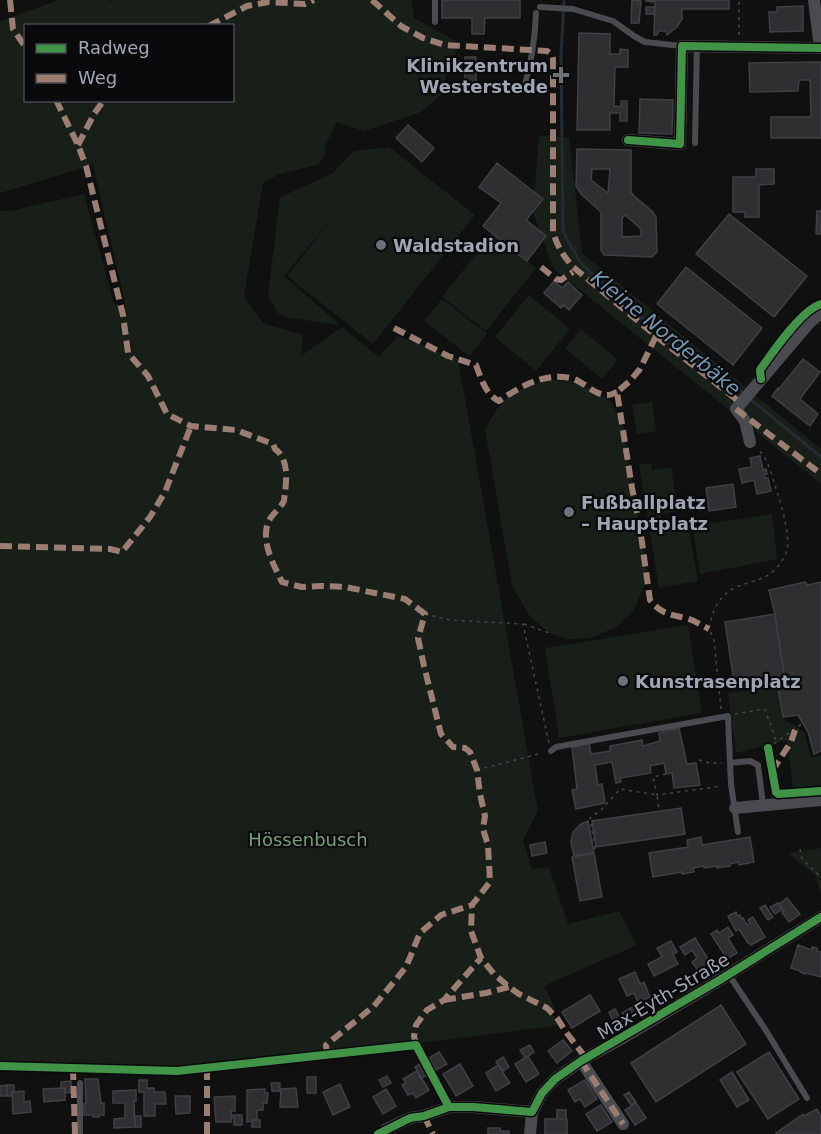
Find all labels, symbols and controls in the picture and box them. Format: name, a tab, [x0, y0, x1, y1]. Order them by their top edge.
legend	[24, 24, 234, 102]
text: Radweg	[78, 37, 150, 58]
place label: Klinikzentrum Westerstede	[406, 55, 548, 97]
marker: Klinikzentrum Westerstede	[552, 66, 570, 84]
text: Weg	[78, 67, 117, 88]
place label: Waldstadion	[393, 235, 519, 256]
marker: Waldstadion	[374, 238, 388, 252]
water label: Kleine Norderbäke	[586, 265, 746, 401]
place label: Fußballplatz – Hauptplatz	[581, 492, 708, 534]
marker: Fußballplatz – Hauptplatz	[562, 505, 576, 519]
place label: Kunstrasenplatz	[635, 671, 801, 692]
marker: Kunstrasenplatz	[616, 674, 630, 688]
park label: Hössenbusch	[248, 829, 368, 850]
street label: Max-Eyth-Straße	[593, 948, 733, 1044]

